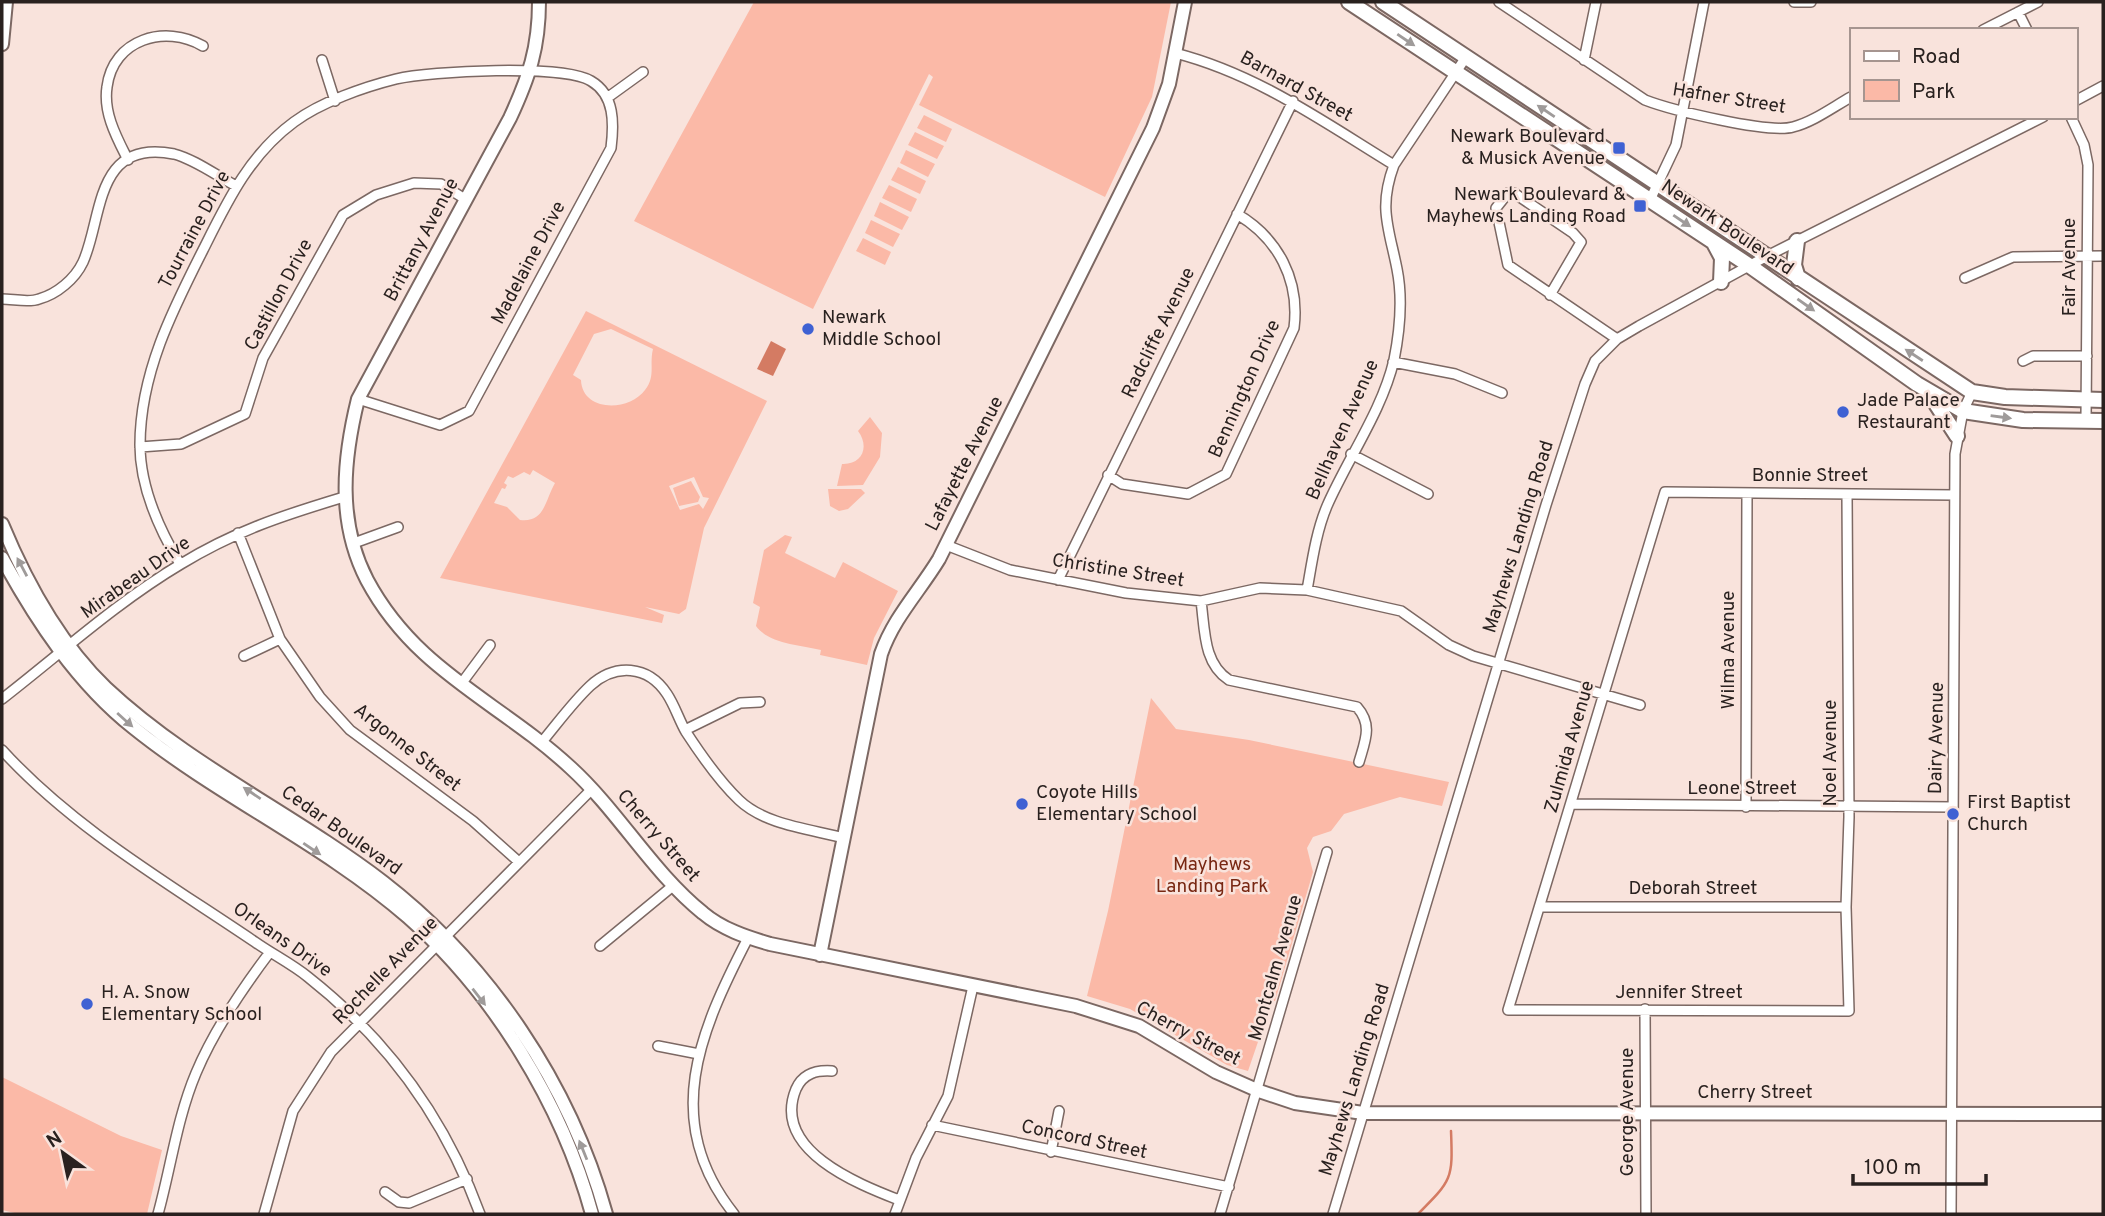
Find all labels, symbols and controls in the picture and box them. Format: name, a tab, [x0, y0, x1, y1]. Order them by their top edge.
legend	[1850, 28, 2077, 119]
one-way arrow	[1397, 33, 1416, 46]
text: Road	[1912, 44, 1961, 71]
street label: Barnard Street	[1235, 46, 1357, 128]
street label: Hafner Street	[1671, 78, 1787, 120]
text: Park	[1912, 79, 1955, 106]
one-way arrow	[1537, 104, 1555, 118]
place label: Newark Boulevard & Musick Avenue	[1450, 125, 1605, 171]
marker: Newark Boulevard & Musick Avenue	[1611, 140, 1627, 156]
street label: Tourraine Drive	[154, 167, 236, 293]
street label: Brittany Avenue	[379, 174, 465, 306]
street label: Newark Boulevard	[1656, 175, 1798, 281]
place label: Newark Boulevard & Mayhews Landing Road	[1426, 183, 1626, 229]
street label: Madelaine Drive	[486, 197, 572, 329]
marker: Newark Boulevard & Mayhews Landing Road	[1632, 198, 1648, 214]
one-way arrow	[1673, 214, 1691, 228]
street label: Fair Avenue	[2058, 218, 2082, 316]
street label: Castillon Drive	[239, 235, 319, 355]
street label: Radcliffe Avenue	[1117, 263, 1201, 403]
one-way arrow	[1797, 298, 1815, 312]
place label: Newark Middle School	[822, 306, 941, 352]
street label: Bennington Drive	[1204, 316, 1286, 462]
marker: Newark Middle School	[800, 321, 816, 337]
one-way arrow	[1905, 348, 1923, 362]
street label: Bellhaven Avenue	[1301, 356, 1385, 504]
place label: Jade Palace Restaurant	[1857, 389, 1960, 435]
street label: Lafayette Avenue	[921, 393, 1009, 535]
marker: Jade Palace Restaurant	[1835, 404, 1851, 420]
one-way arrow	[1990, 412, 2012, 423]
street label: Mayhews Landing Road	[1478, 438, 1560, 636]
street label: Bonnie Street	[1752, 464, 1868, 488]
street label: Mirabeau Drive	[77, 531, 195, 625]
street label: Christine Street	[1050, 549, 1186, 593]
one-way arrow	[16, 557, 27, 577]
street label: Wilma Avenue	[1717, 590, 1741, 710]
street label: Zulmida Avenue	[1540, 678, 1600, 816]
street label: Dairy Avenue	[1924, 682, 1950, 794]
street label: Argonne Street	[348, 699, 466, 797]
street label: Noel Avenue	[1819, 700, 1843, 806]
one-way arrow	[116, 712, 134, 728]
street label: Leone Street	[1687, 777, 1797, 801]
street label: Cedar Boulevard	[276, 781, 406, 881]
place label: Coyote Hills Elementary School	[1036, 781, 1197, 827]
street label: Cherry Street	[611, 785, 705, 887]
one-way arrow	[243, 786, 261, 800]
place label: First Baptist Church	[1967, 791, 2071, 837]
marker: Coyote Hills Elementary School	[1014, 796, 1030, 812]
marker: First Baptist Church	[1945, 806, 1961, 822]
one-way arrow	[303, 842, 321, 856]
park label: Mayhews Landing Park	[1156, 853, 1268, 899]
street label: Deborah Street	[1629, 877, 1757, 901]
street label: Montcalm Avenue	[1244, 892, 1308, 1044]
street label: Orleans Drive	[228, 897, 336, 983]
street label: Rochelle Avenue	[328, 912, 444, 1030]
place label: H. A. Snow Elementary School	[101, 981, 262, 1027]
street label: Mayhews Landing Road	[1314, 981, 1396, 1179]
street label: Jennifer Street	[1615, 981, 1743, 1005]
one-way arrow	[472, 987, 487, 1005]
marker: H. A. Snow Elementary School	[79, 996, 95, 1012]
street label: Cherry Street	[1131, 996, 1245, 1072]
street label: George Avenue	[1616, 1047, 1640, 1177]
street label: Cherry Street	[1697, 1081, 1813, 1105]
street label: Concord Street	[1019, 1115, 1149, 1165]
north arrow	[28, 1118, 98, 1188]
text: N	[43, 1127, 67, 1154]
one-way arrow	[578, 1139, 589, 1160]
scale bar	[1853, 1142, 1986, 1186]
text: 100 m	[1864, 1155, 1921, 1182]

